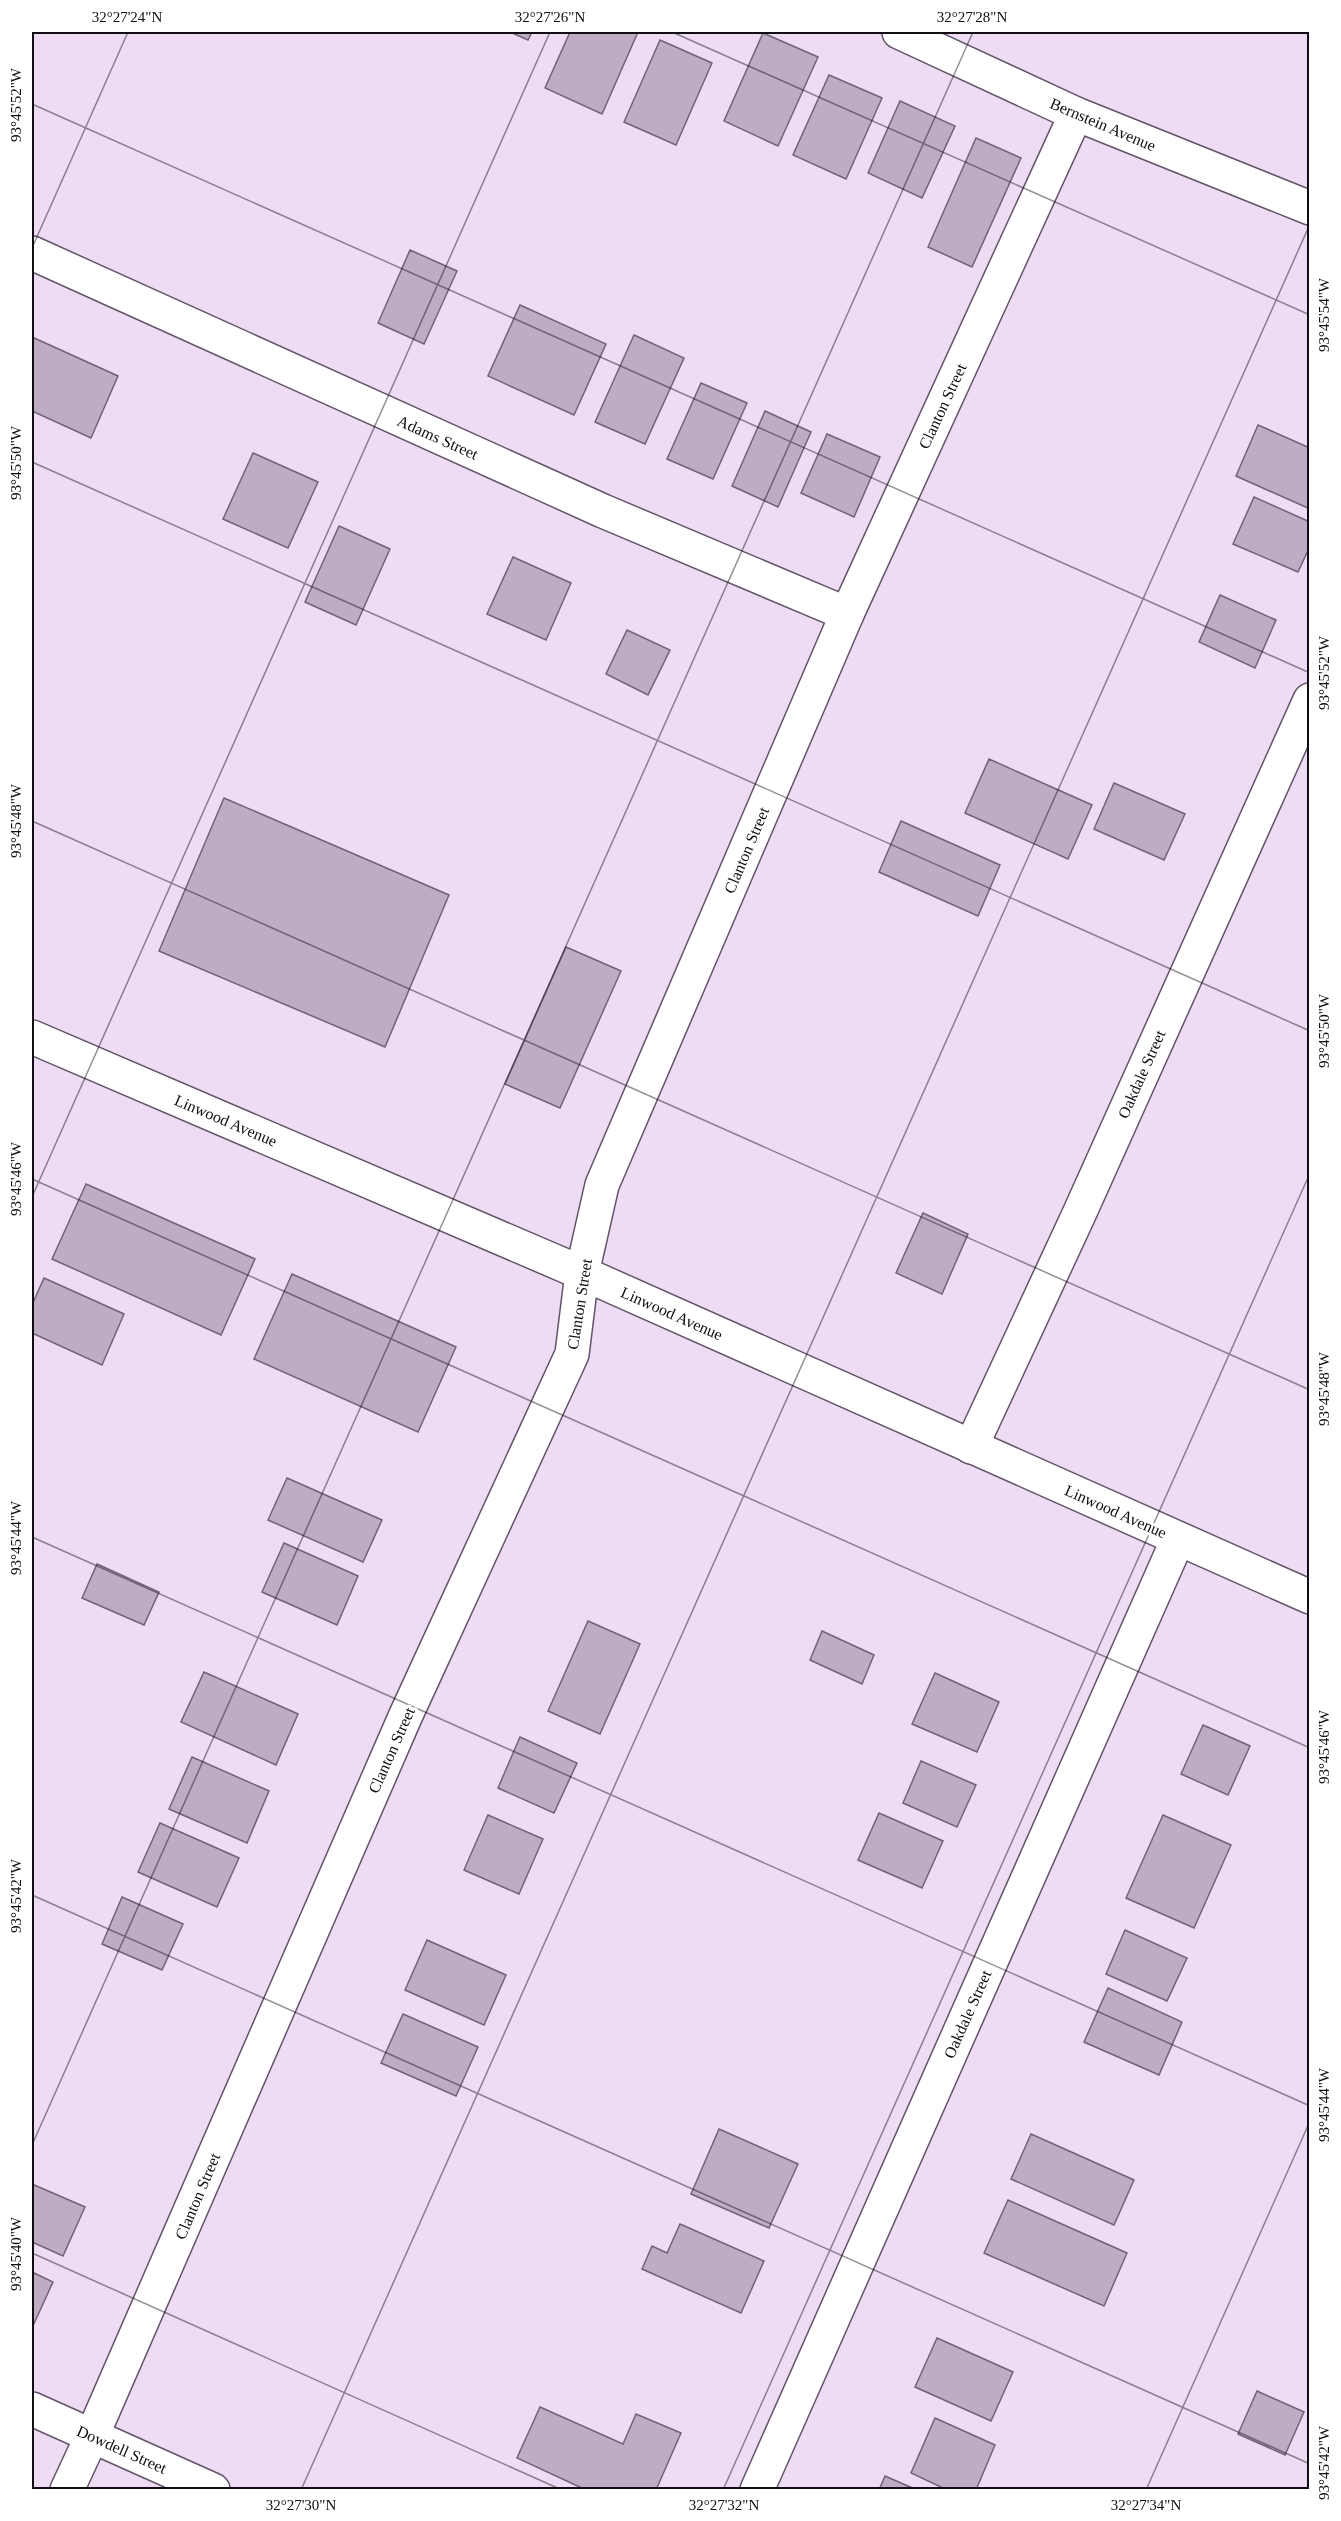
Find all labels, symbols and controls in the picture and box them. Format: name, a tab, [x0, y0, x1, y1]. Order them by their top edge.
text: 32°27'24"N	[92, 9, 162, 25]
text: 32°27'26"N	[515, 9, 585, 25]
text: 32°27'28"N	[937, 9, 1007, 25]
text: 93°45'52"W	[8, 67, 24, 142]
street label: Bernstein Avenue	[1047, 95, 1158, 154]
text: 93°45'54"W	[1316, 277, 1332, 352]
street label: Clanton Street	[915, 360, 970, 451]
street label: Adams Street	[395, 412, 481, 463]
text: 93°45'50"W	[8, 425, 24, 500]
text: 93°45'52"W	[1316, 635, 1332, 710]
text: 93°45'48"W	[8, 783, 24, 858]
street label: Clanton Street	[721, 804, 772, 896]
text: 93°45'50"W	[1316, 993, 1332, 1068]
street label: Oakdale Street	[1114, 1027, 1169, 1121]
street label: Linwood Avenue	[172, 1091, 280, 1150]
text: 93°45'46"W	[8, 1141, 24, 1216]
street label: Clanton Street	[564, 1257, 595, 1351]
street label: Linwood Avenue	[618, 1283, 725, 1343]
text: 93°45'48"W	[1316, 1351, 1332, 1426]
street label: Linwood Avenue	[1062, 1481, 1169, 1541]
text: 93°45'44"W	[8, 1500, 24, 1575]
street label: Clanton Street	[365, 1704, 418, 1796]
text: 93°45'46"W	[1316, 1709, 1332, 1784]
text: 93°45'42"W	[8, 1858, 24, 1933]
street label: Oakdale Street	[940, 1967, 995, 2061]
text: 93°45'44"W	[1316, 2067, 1332, 2142]
street label: Clanton Street	[172, 2150, 223, 2242]
text: 93°45'40"W	[8, 2216, 24, 2291]
street label: Dowdell Street	[74, 2422, 170, 2477]
text: 93°45'42"W	[1316, 2425, 1332, 2500]
text: 32°27'30"N	[266, 2497, 336, 2513]
text: 32°27'32"N	[689, 2497, 759, 2513]
text: 32°27'34"N	[1111, 2497, 1181, 2513]

